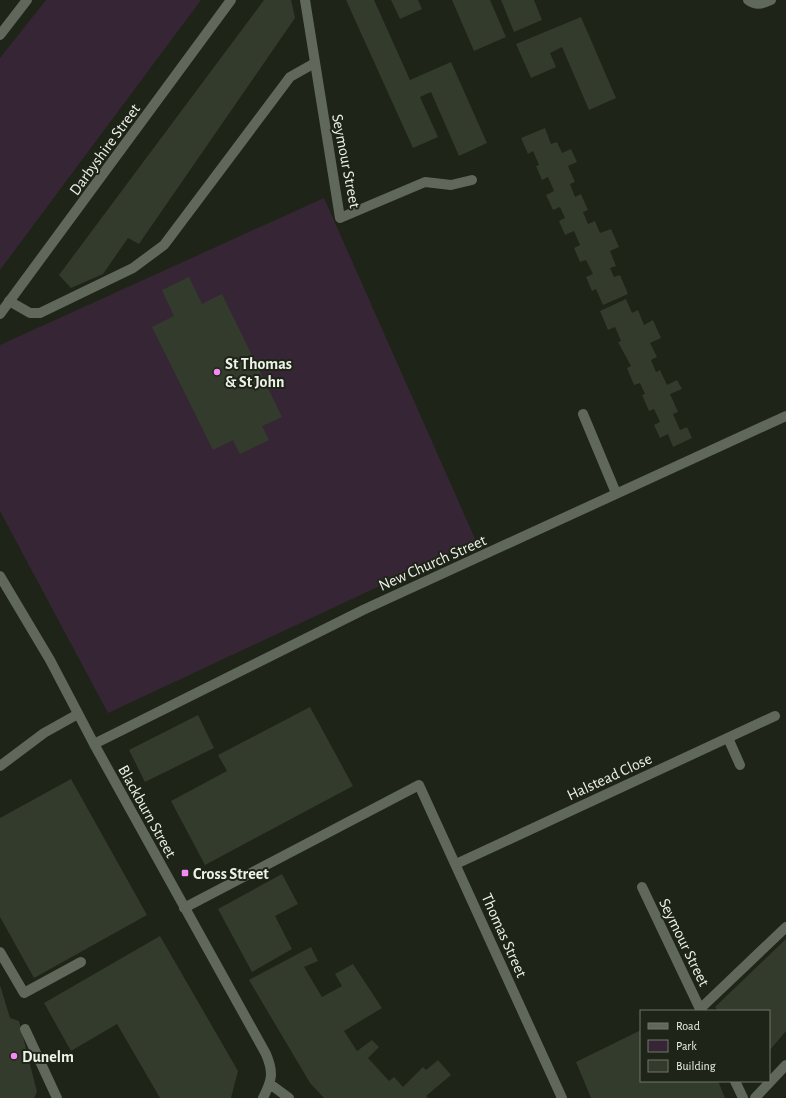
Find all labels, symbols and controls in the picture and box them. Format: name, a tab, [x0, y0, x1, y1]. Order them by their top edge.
street label: Darbyshire Street	[66, 101, 144, 199]
street label: Seymour Street	[328, 113, 363, 210]
place label: St Thomas & St John	[225, 356, 292, 390]
marker: St Thomas & St John	[212, 367, 222, 377]
street label: New Church Street	[376, 532, 489, 594]
street label: Halstead Close	[564, 750, 654, 804]
street label: Blackburn Street	[115, 762, 179, 861]
place label: Cross Street	[193, 866, 269, 882]
marker: Cross Street	[180, 868, 190, 878]
street label: Thomas Street	[478, 891, 530, 980]
street label: Seymour Street	[655, 896, 712, 989]
legend	[640, 1010, 770, 1082]
text: Road	[676, 1020, 700, 1032]
text: Park	[676, 1040, 697, 1052]
place label: Dunelm	[22, 1049, 74, 1065]
marker: Dunelm	[9, 1051, 19, 1061]
text: Building	[676, 1060, 716, 1072]

